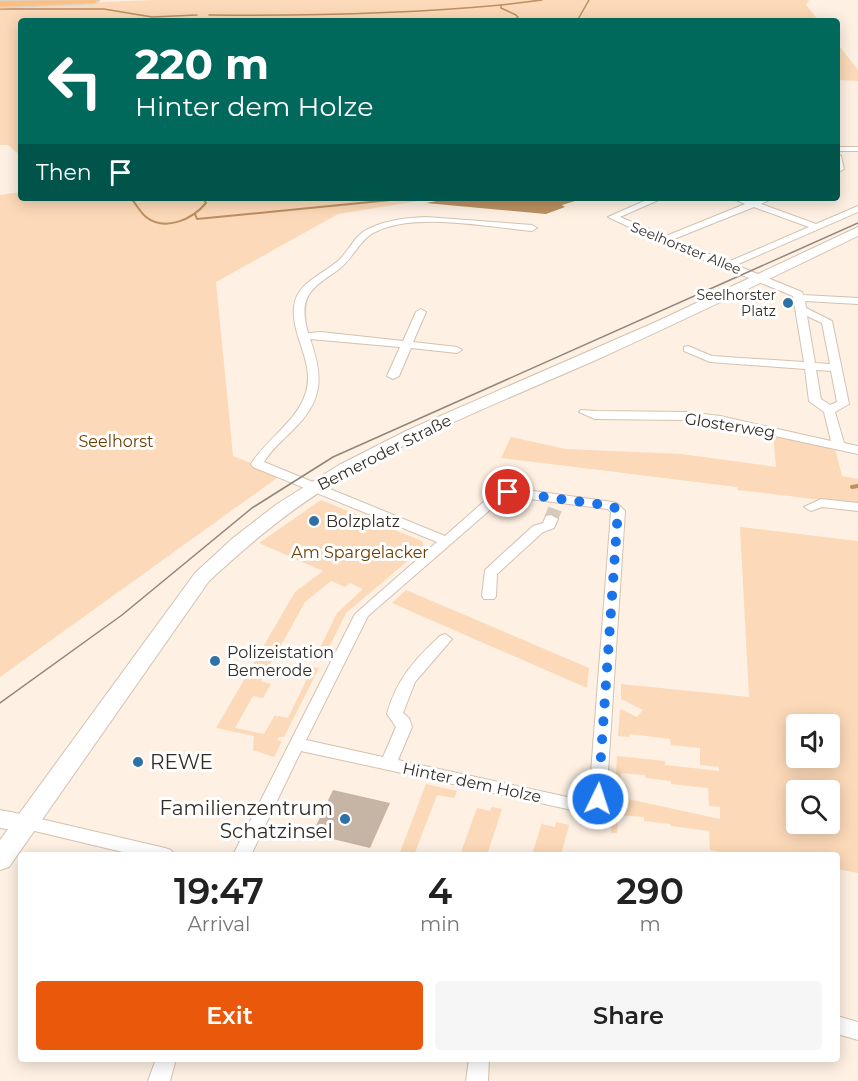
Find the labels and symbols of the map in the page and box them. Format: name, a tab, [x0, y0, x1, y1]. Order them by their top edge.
street label: Seelhorster Allee	[628, 218, 744, 278]
place label: Seelhorster Platz	[697, 286, 776, 320]
marker: Seelhorster Platz	[781, 296, 795, 310]
street label: Glosterweg	[683, 409, 777, 442]
street label: Bemeroder Straße	[314, 410, 454, 494]
park label: Seelhorst	[78, 432, 154, 451]
pin	[482, 466, 533, 517]
place label: Bolzplatz	[326, 512, 400, 531]
marker: Bolzplatz	[307, 514, 321, 528]
park label: Am Spargelacker	[291, 543, 429, 562]
place label: Polizeistation Bemerode	[227, 643, 334, 680]
marker: Polizeistation Bemerode	[208, 654, 222, 668]
place label: REWE	[150, 750, 213, 774]
marker: REWE	[131, 755, 145, 769]
street label: Hinter dem Holze	[401, 759, 543, 806]
position arrow	[566, 767, 630, 831]
place label: Familienzentrum Schatzinsel	[160, 796, 333, 843]
marker: Familienzentrum Schatzinsel	[338, 812, 352, 826]

